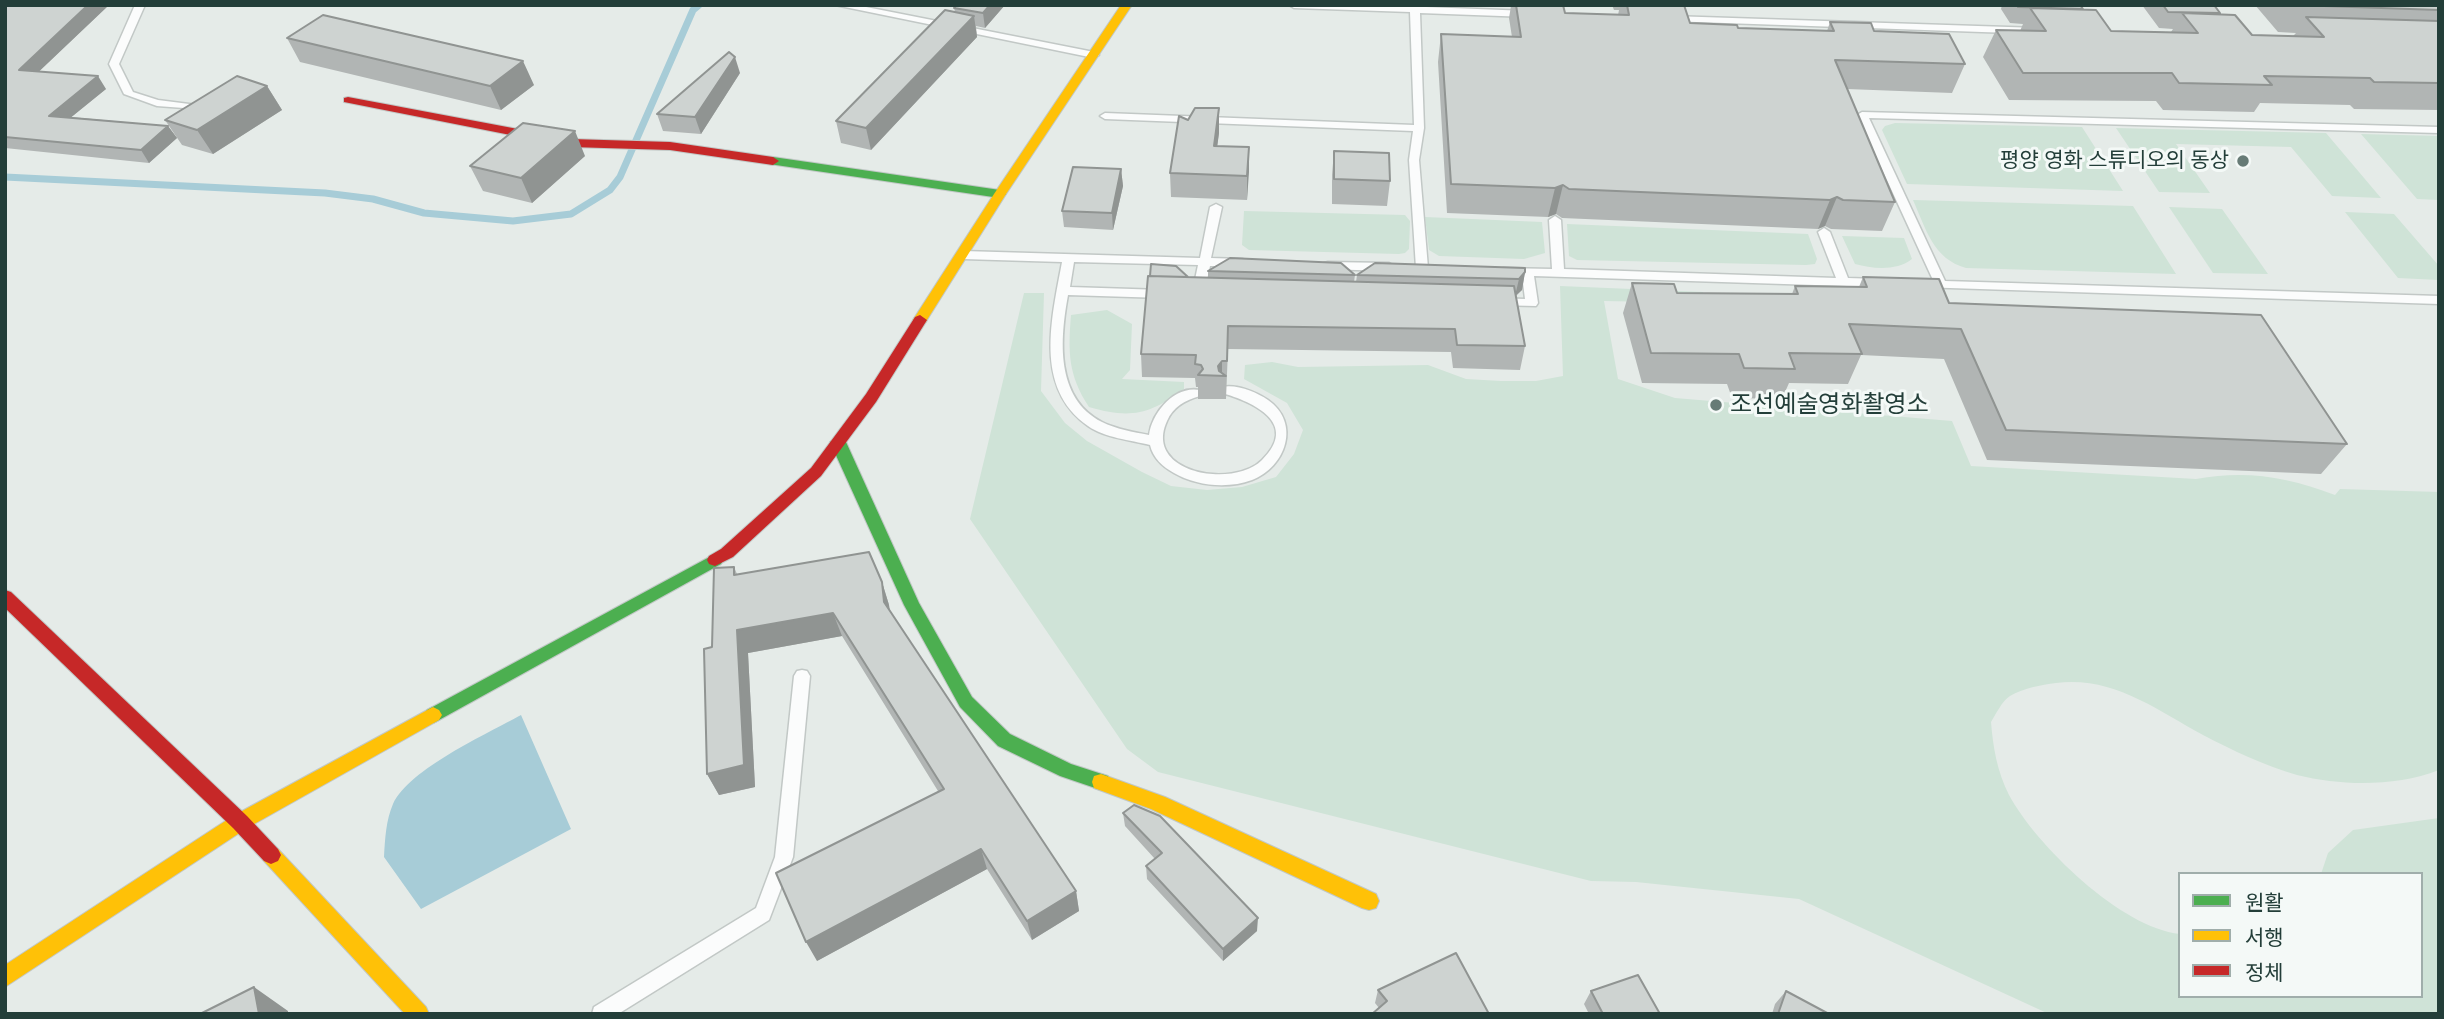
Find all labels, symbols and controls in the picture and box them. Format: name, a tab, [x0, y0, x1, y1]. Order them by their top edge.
place label: 평양 영화 스튜디오의 동상	[2000, 148, 2229, 174]
marker: 평양 영화 스튜디오의 동상	[2235, 153, 2251, 169]
place label: 조선예술영화촬영소	[1730, 391, 1929, 419]
marker: 조선예술영화촬영소	[1708, 397, 1724, 413]
legend	[2178, 872, 2423, 998]
text: 원활	[2245, 888, 2284, 916]
text: 서행	[2245, 923, 2284, 951]
text: 정체	[2245, 958, 2284, 986]

